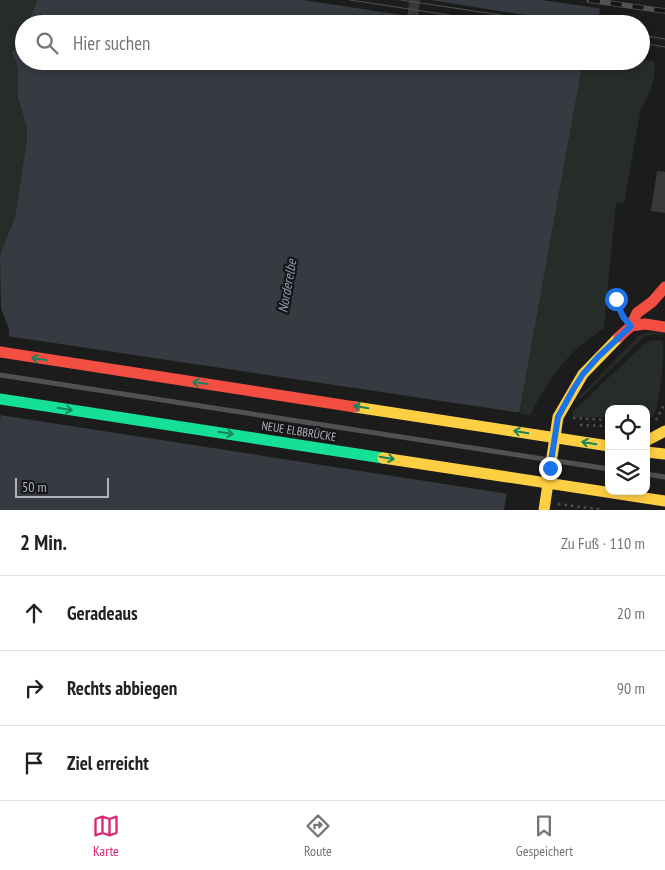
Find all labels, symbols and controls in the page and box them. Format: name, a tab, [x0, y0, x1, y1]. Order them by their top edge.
search box	[15, 15, 650, 70]
icon: search	[33, 29, 61, 57]
text: Hier suchen	[73, 31, 150, 55]
water label: Norderelbe	[273, 257, 301, 314]
route start	[605, 288, 628, 311]
one-way arrow	[32, 354, 48, 364]
one-way arrow	[193, 378, 209, 388]
one-way arrow	[353, 402, 369, 412]
one-way arrow	[57, 404, 73, 414]
map controls	[605, 405, 650, 495]
button: locate	[605, 405, 650, 450]
street label: NEUE ELBBRÜCKE	[261, 418, 337, 444]
one-way arrow	[514, 427, 530, 437]
one-way arrow	[218, 429, 234, 439]
one-way arrow	[582, 437, 598, 447]
button: layers	[605, 450, 650, 495]
one-way arrow	[378, 453, 394, 463]
route end	[539, 457, 562, 480]
scale bar	[15, 475, 109, 498]
text: 50 m	[22, 478, 47, 496]
text: 2 Min.	[20, 529, 67, 556]
text: Zu Fuß · 110 m	[561, 533, 645, 553]
icon: ahead	[20, 599, 48, 627]
text: Geradeaus	[67, 601, 138, 625]
text: 20 m	[617, 603, 645, 623]
icon: right	[20, 674, 48, 702]
text: Rechts abbiegen	[67, 676, 177, 700]
text: 90 m	[617, 678, 645, 698]
icon: arrive	[20, 749, 48, 777]
text: Ziel erreicht	[67, 751, 149, 775]
tab: Karte	[92, 812, 120, 860]
tab: Route	[304, 812, 332, 860]
tab: Gespeichert	[516, 812, 573, 860]

